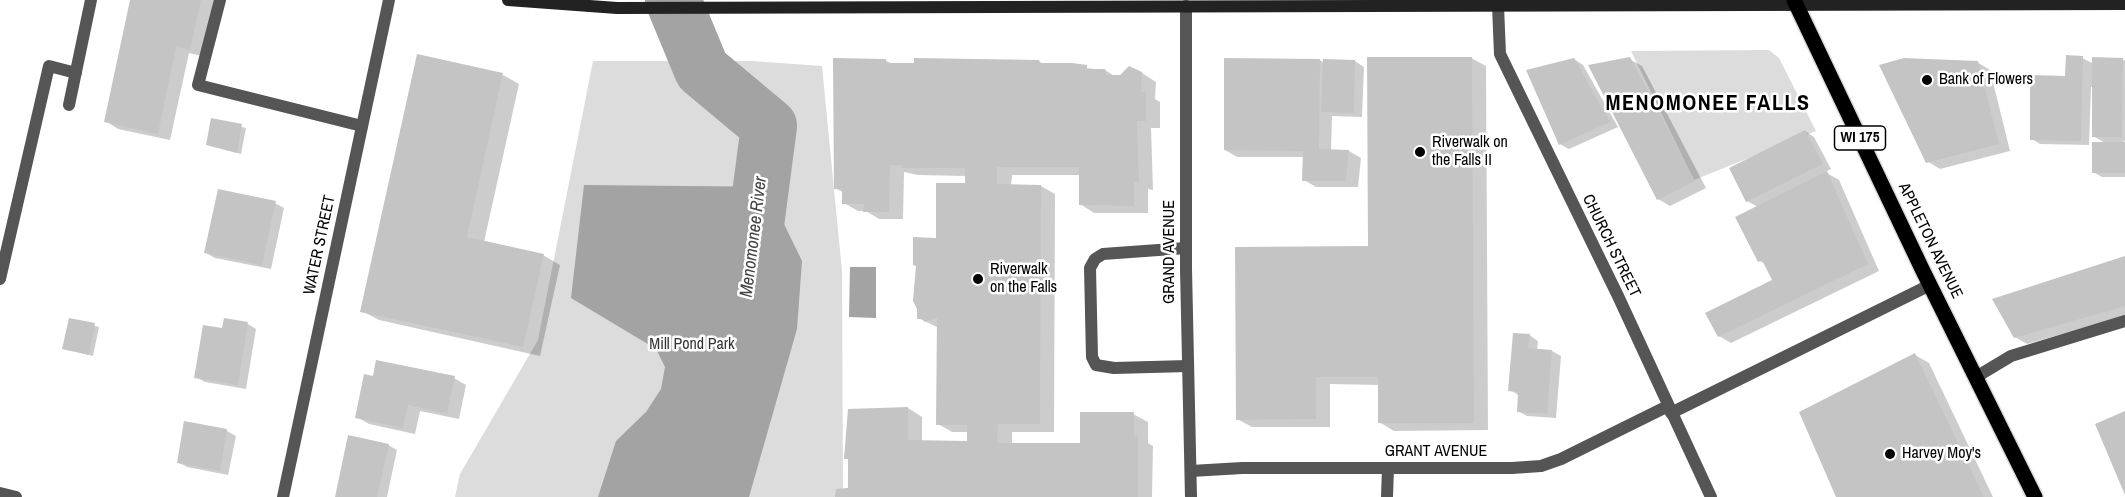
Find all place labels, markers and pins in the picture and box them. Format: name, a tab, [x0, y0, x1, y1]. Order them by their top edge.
place label: Bank of Flowers	[1939, 70, 2033, 90]
marker: Bank of Flowers	[1920, 73, 1934, 87]
place label: Riverwalk on the Falls II	[1432, 133, 1508, 171]
marker: Riverwalk on the Falls II	[1413, 145, 1427, 159]
place label: Riverwalk on the Falls	[990, 260, 1057, 298]
marker: Riverwalk on the Falls	[971, 272, 985, 286]
place label: Harvey Moy's	[1902, 444, 1981, 464]
marker: Harvey Moy's	[1883, 447, 1897, 461]

